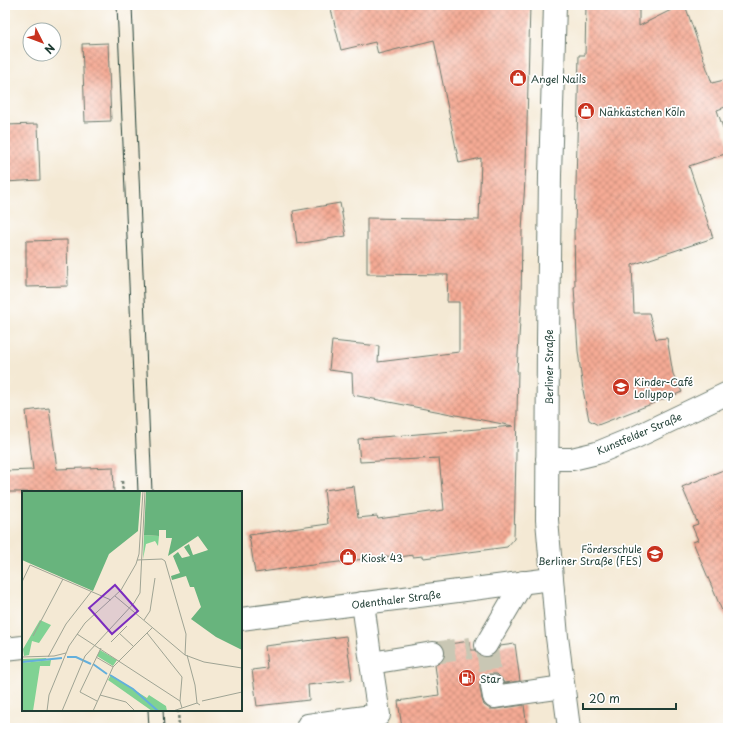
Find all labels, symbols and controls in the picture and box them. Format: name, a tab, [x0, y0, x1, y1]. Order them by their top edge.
north arrow	[22, 22, 62, 62]
text: N	[40, 40, 59, 58]
shop icon: Angel Nails	[508, 68, 528, 88]
place label: Angel Nails	[531, 71, 587, 86]
shop icon: Nähkästchen Köln	[576, 101, 596, 121]
place label: Nähkästchen Köln	[599, 104, 685, 119]
street label: Berliner Straße	[541, 330, 556, 404]
place label: Kinder-Café Lollypop	[634, 374, 693, 401]
school or university icon: Kinder-Café Lollypop	[611, 377, 631, 397]
street label: Kunstfelder Straße	[594, 408, 684, 458]
inset map	[22, 491, 242, 711]
place label: Förderschule Berliner Straße (FES)	[538, 541, 643, 568]
school or university icon: Förderschule Berliner Straße (FES)	[645, 544, 665, 564]
shop icon: Kiosk 43	[338, 547, 358, 567]
place label: Kiosk 43	[361, 550, 403, 565]
street label: Odenthaler Straße	[350, 586, 442, 612]
fuel station icon: Star	[457, 668, 477, 688]
place label: Star	[480, 671, 502, 686]
scale bar	[583, 685, 676, 711]
text: 20 m	[589, 689, 620, 707]

